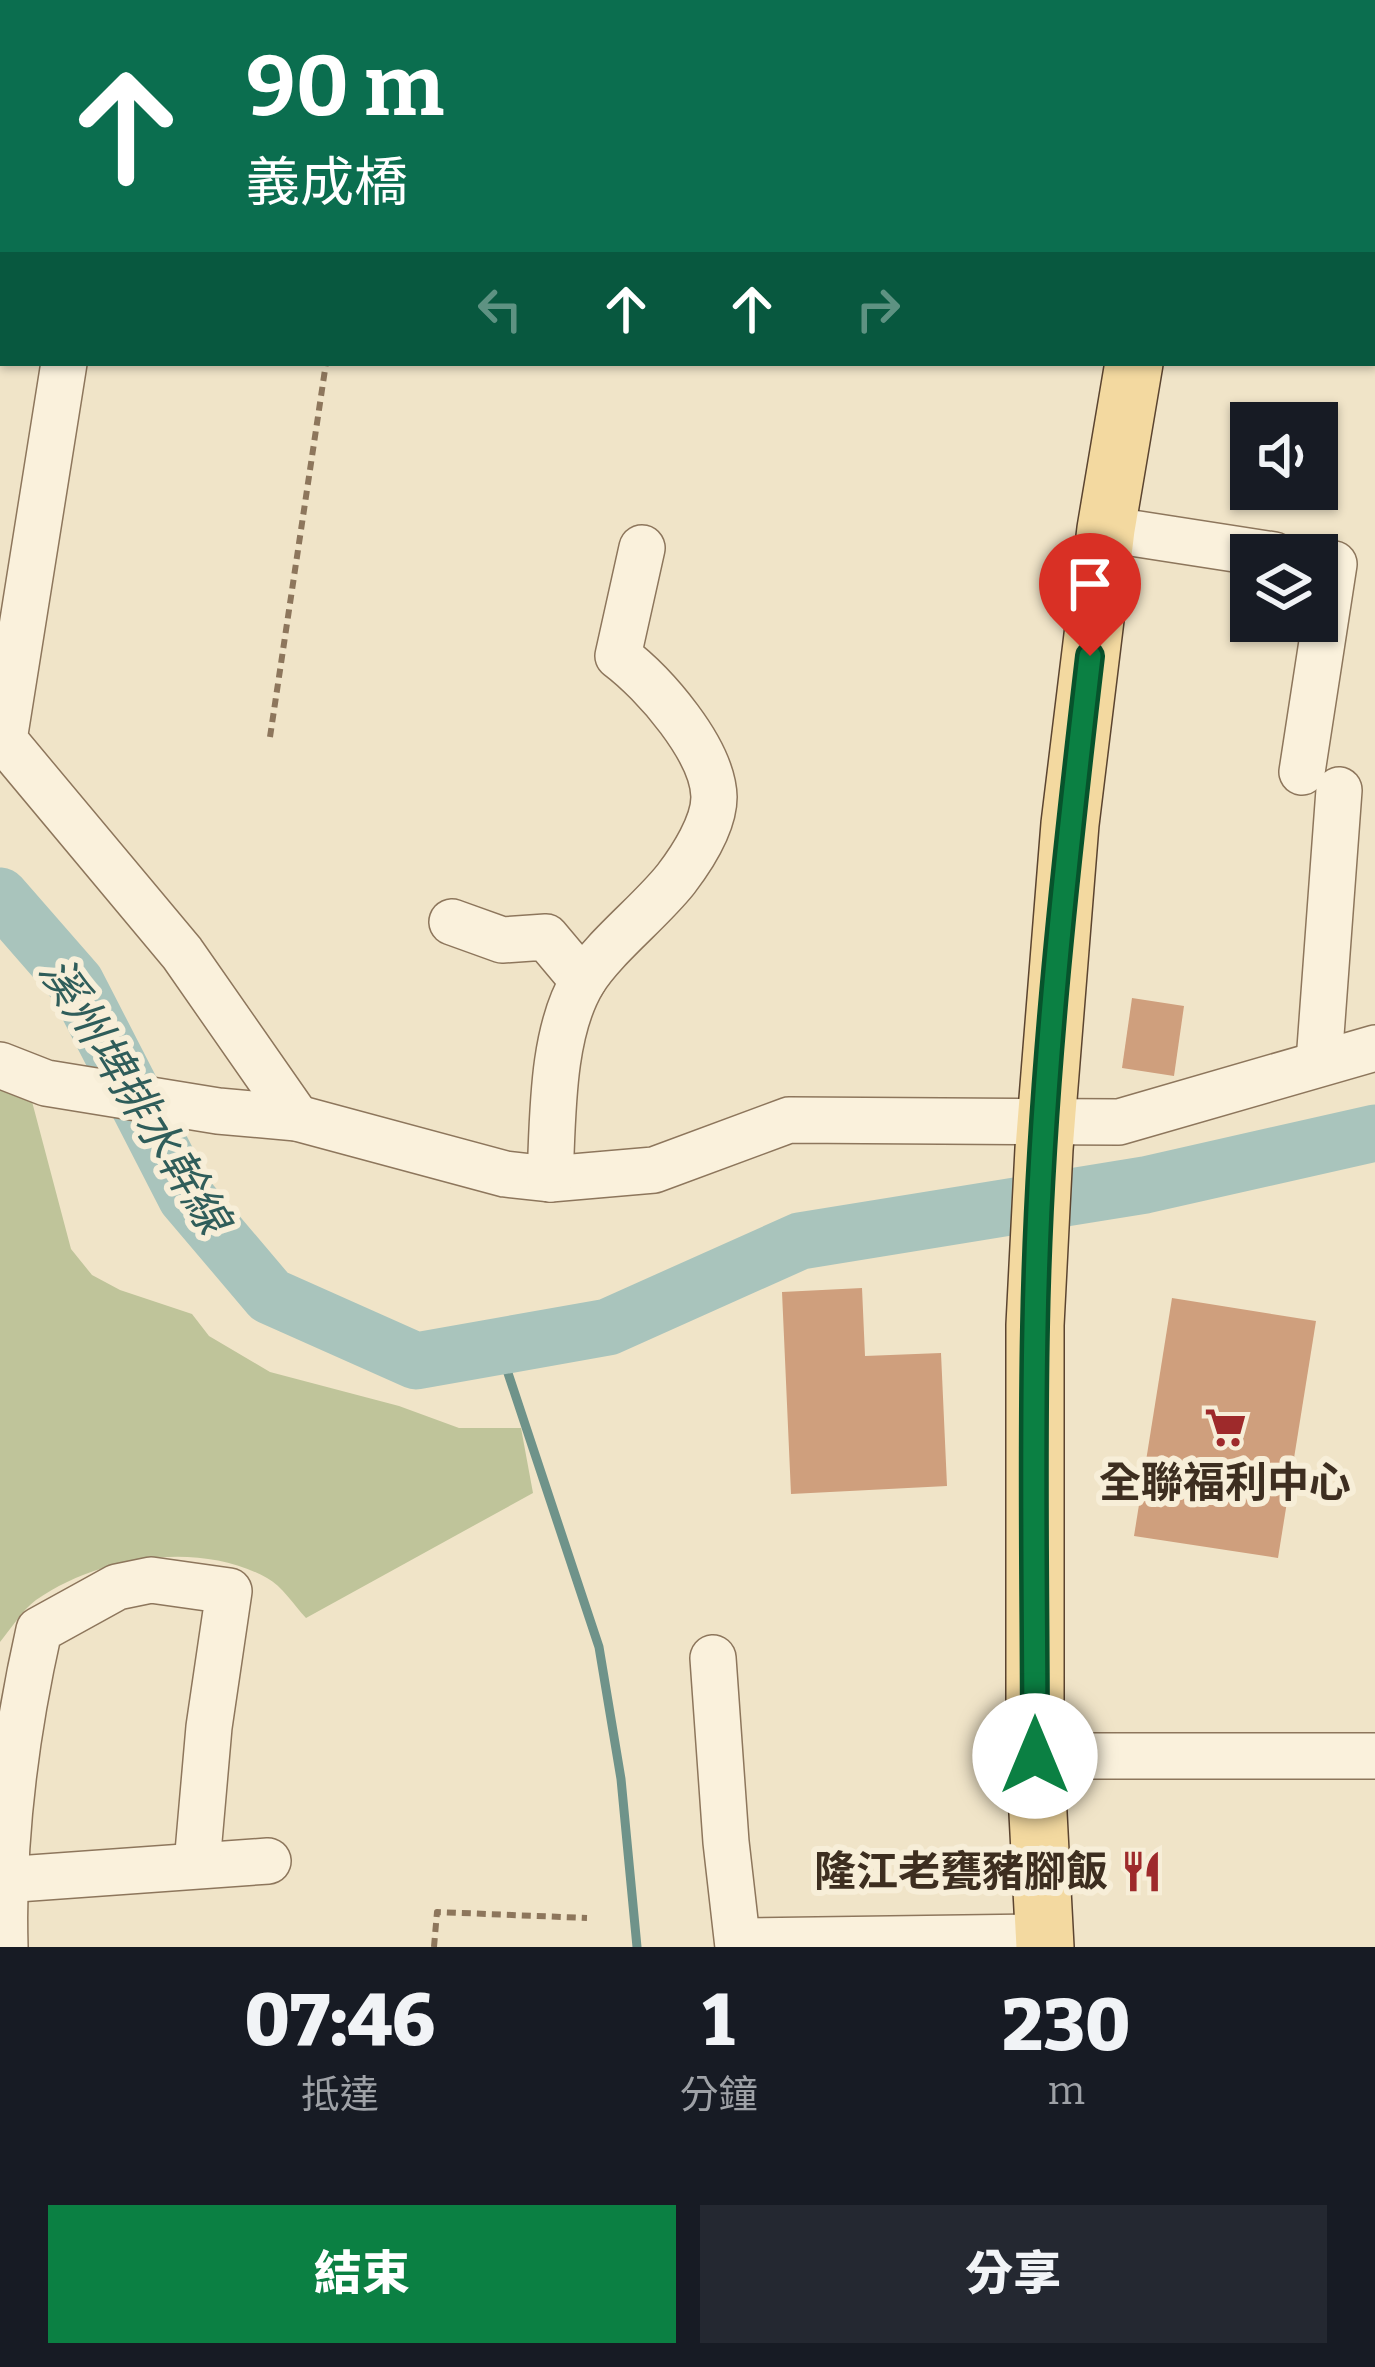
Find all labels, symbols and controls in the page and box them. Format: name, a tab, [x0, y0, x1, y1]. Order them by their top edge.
text: 90 m	[246, 36, 444, 137]
icon: ahead	[48, 48, 204, 204]
text: 義成橋	[246, 151, 408, 215]
icon: left	[467, 276, 533, 342]
icon: ahead	[593, 276, 659, 342]
icon: ahead	[719, 276, 785, 342]
icon: right	[845, 276, 911, 342]
map controls	[1230, 402, 1338, 642]
button: sound	[1230, 402, 1338, 510]
pin	[1039, 533, 1141, 656]
button: layers	[1230, 534, 1338, 642]
icon: arrive	[1057, 551, 1123, 617]
water label: 溪州埤排水幹線	[28, 948, 243, 1248]
supermarket icon: 全聯福利中心	[1202, 1405, 1248, 1451]
place label: 全聯福利中心	[1099, 1458, 1351, 1508]
position arrow	[972, 1693, 1098, 1819]
place label: 隆江老甕豬腳飯	[814, 1847, 1108, 1897]
restaurant icon: 隆江老甕豬腳飯	[1119, 1848, 1165, 1894]
text: 07:46	[245, 1978, 435, 2064]
text: 1	[703, 1978, 734, 2064]
text: 230	[1002, 1983, 1130, 2069]
text: m	[1048, 2068, 1085, 2114]
text: 抵達	[301, 2072, 379, 2118]
text: 分鐘	[680, 2072, 758, 2118]
button: 結束	[48, 2205, 676, 2343]
button: 分享	[700, 2205, 1327, 2343]

